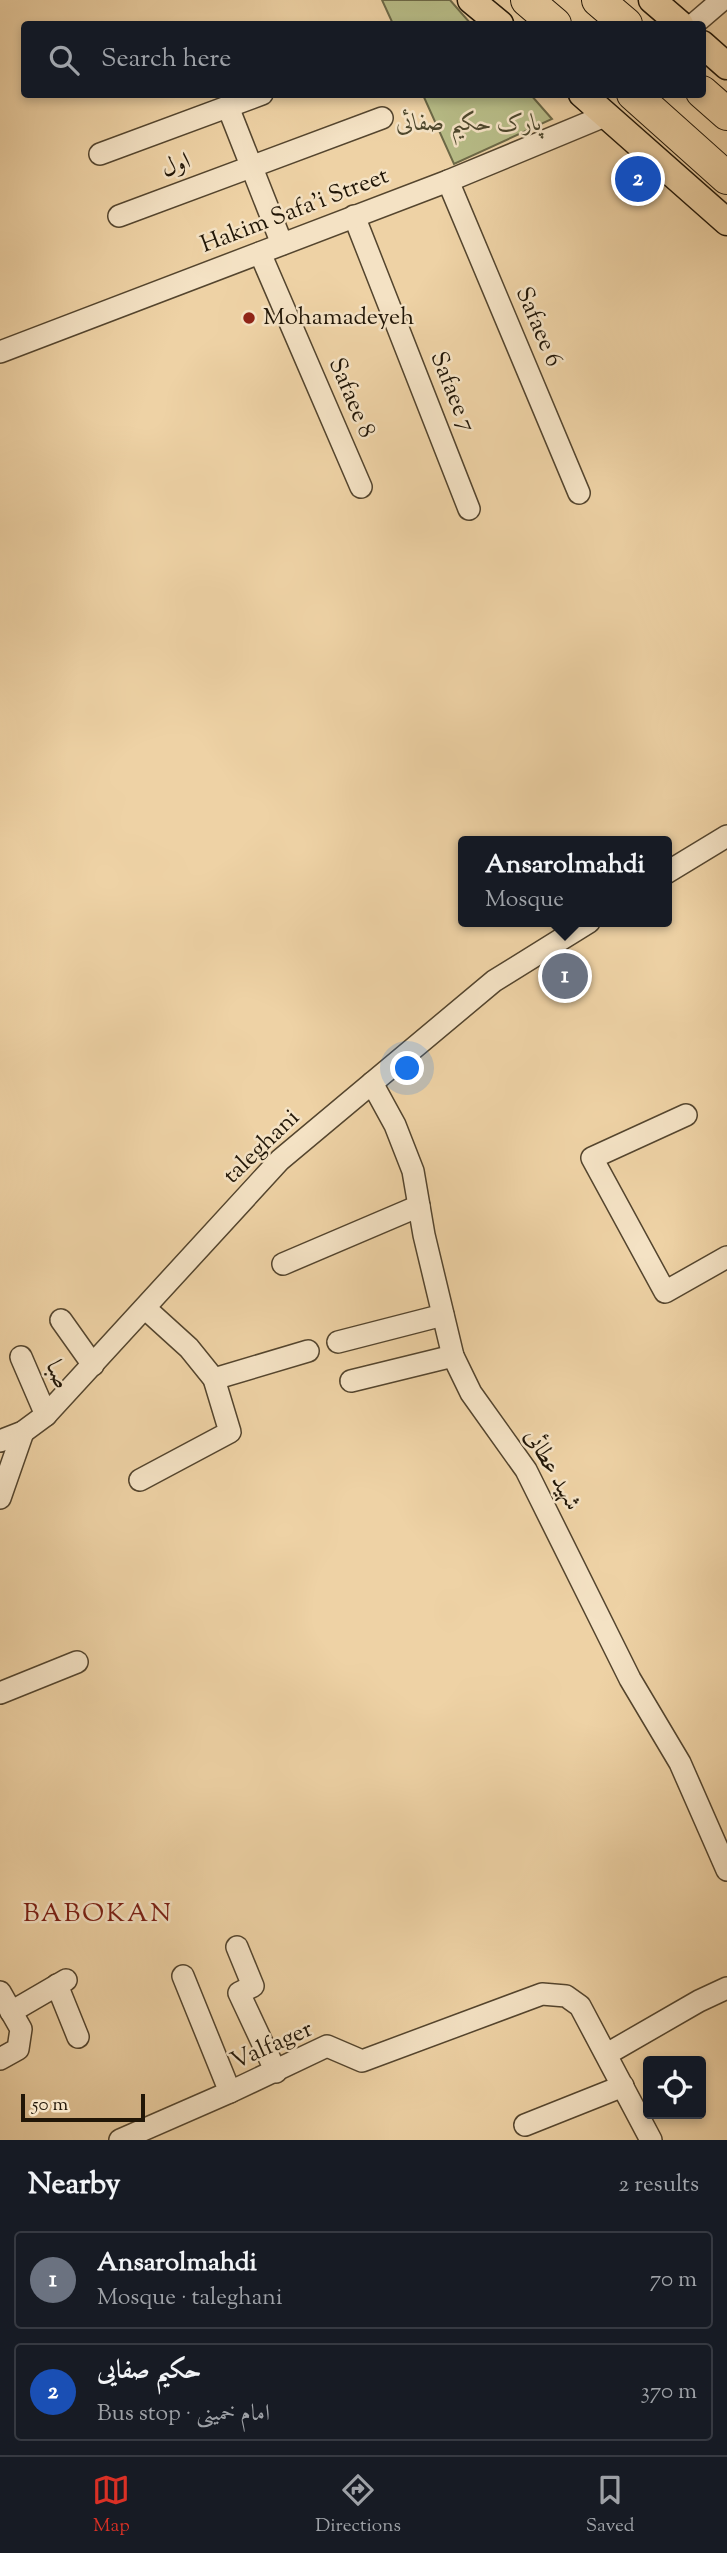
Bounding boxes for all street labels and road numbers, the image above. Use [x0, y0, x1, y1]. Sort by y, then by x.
street label: اول [156, 145, 196, 187]
street label: Hakim Safa'i Street [196, 160, 394, 262]
street label: Safaee 6 [506, 282, 570, 372]
street label: Safaee 7 [421, 347, 483, 437]
street label: Safaee 8 [319, 353, 383, 443]
street label: taleghani [216, 1102, 308, 1192]
street label: صبا [36, 1355, 78, 1395]
street label: شهید عطائی [515, 1423, 589, 1517]
street label: Valfager [226, 2013, 318, 2079]

